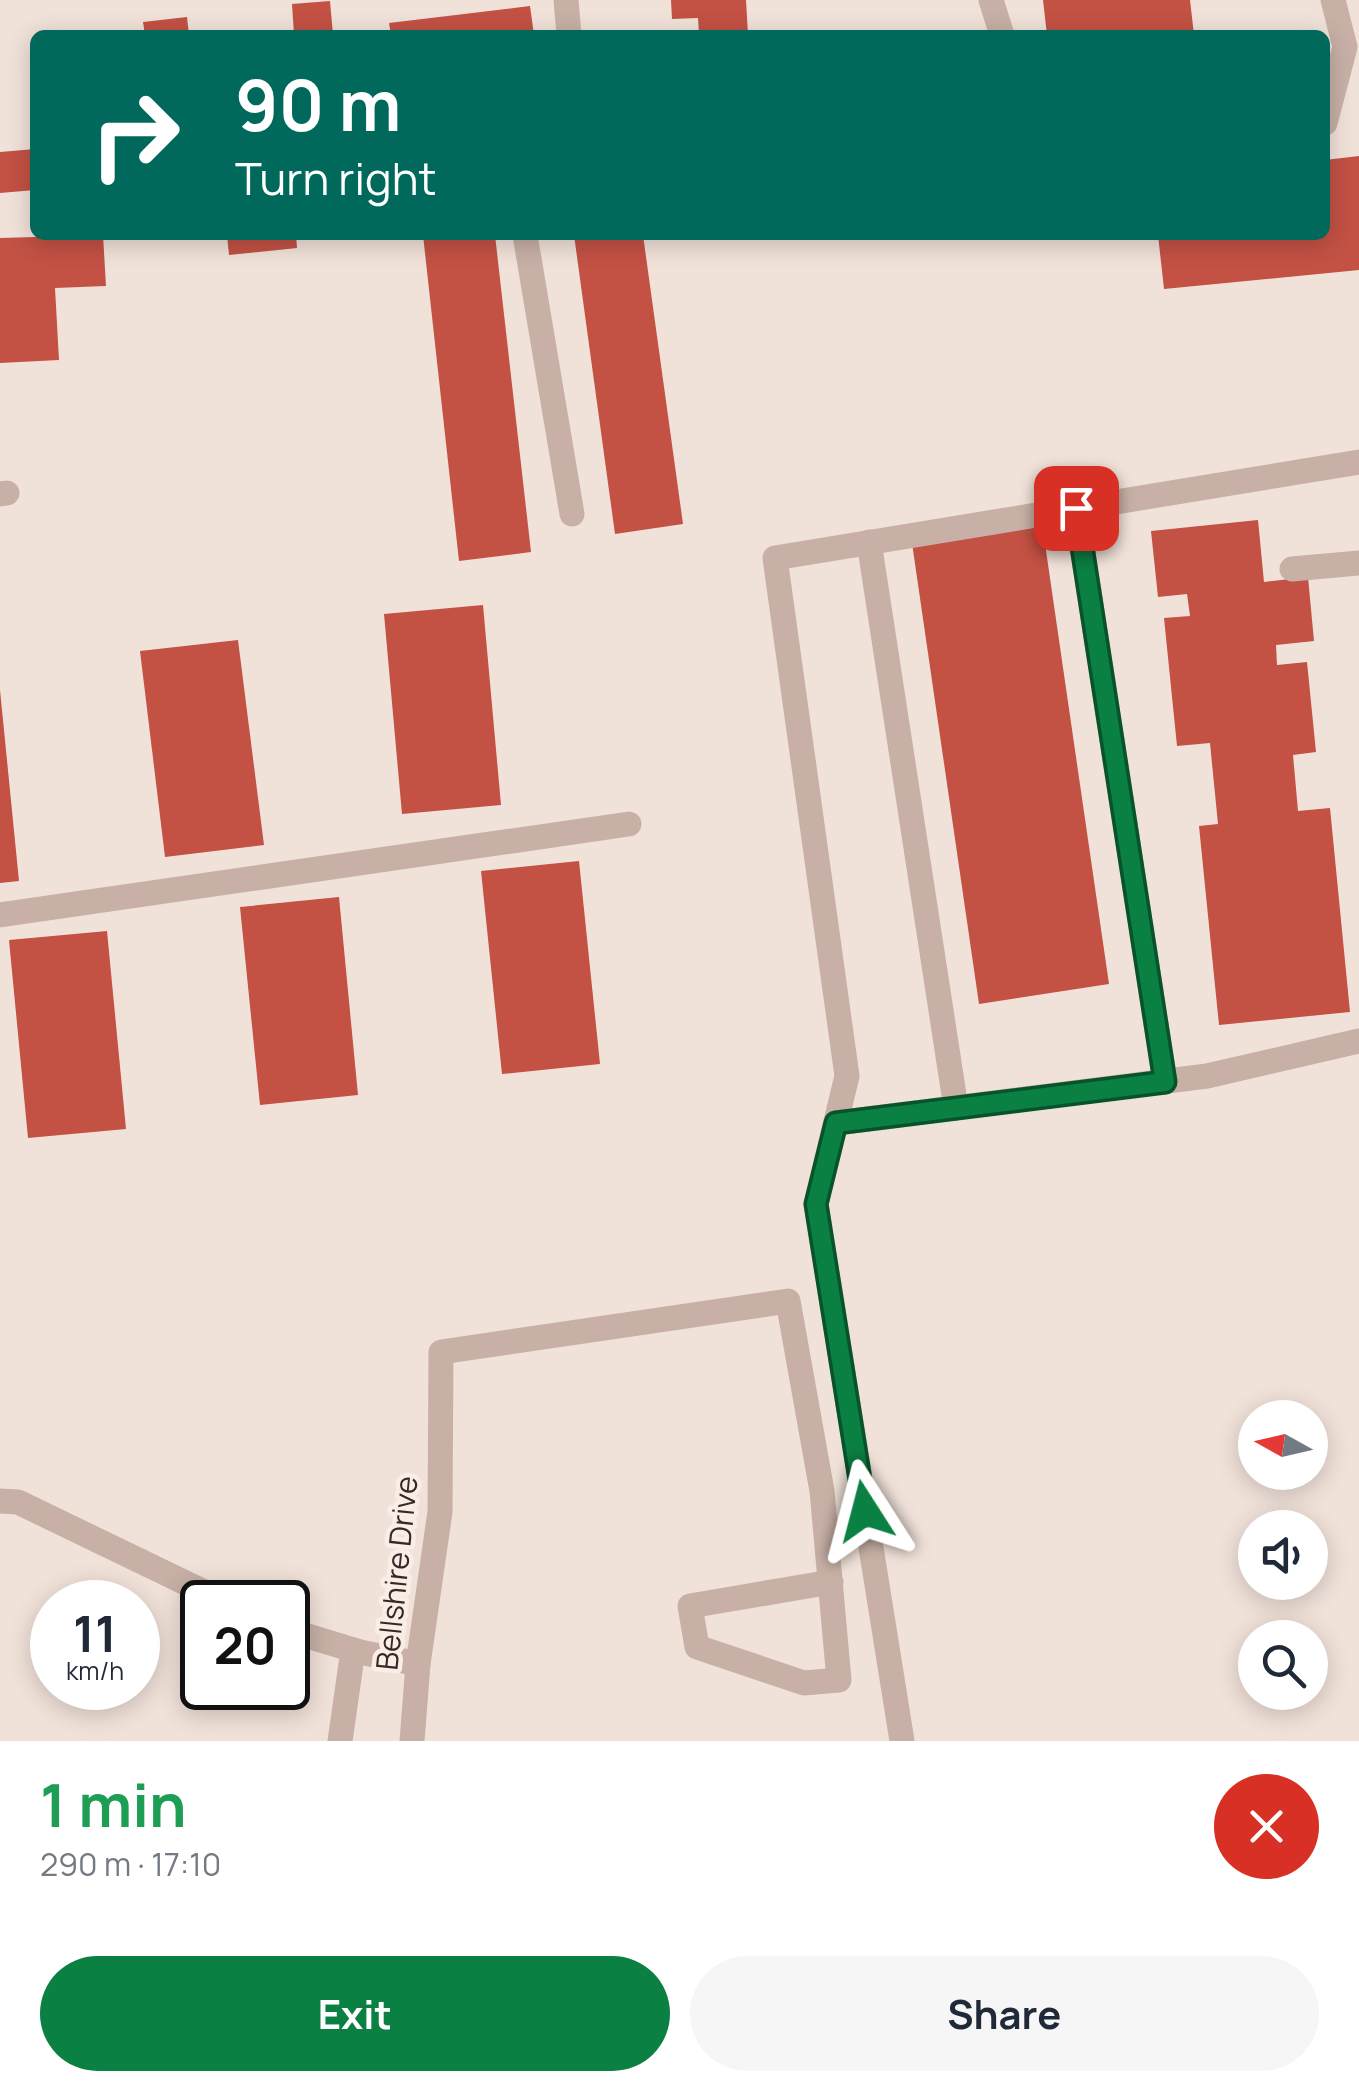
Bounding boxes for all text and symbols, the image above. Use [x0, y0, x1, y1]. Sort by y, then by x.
text: 90 m [235, 56, 402, 152]
icon: right [70, 70, 200, 200]
text: Turn right [235, 147, 436, 209]
pin [1034, 466, 1119, 551]
icon: arrive [1049, 481, 1104, 536]
north arrow [1238, 1400, 1328, 1490]
map controls [1238, 1400, 1328, 1710]
position arrow [813, 1459, 917, 1563]
street label: Bellshire Drive [365, 1474, 427, 1672]
button: sound [1238, 1510, 1328, 1600]
speed limit sign: 20 [180, 1580, 310, 1710]
text: 11 [73, 1599, 117, 1667]
button: search [1238, 1620, 1328, 1710]
text: km/h [66, 1653, 124, 1688]
text: 1 min [40, 1763, 187, 1845]
button: close [1214, 1774, 1319, 1879]
text: 290 m · 17:10 [40, 1842, 221, 1886]
button: Exit [40, 1956, 670, 2071]
button: Share [690, 1956, 1319, 2071]

